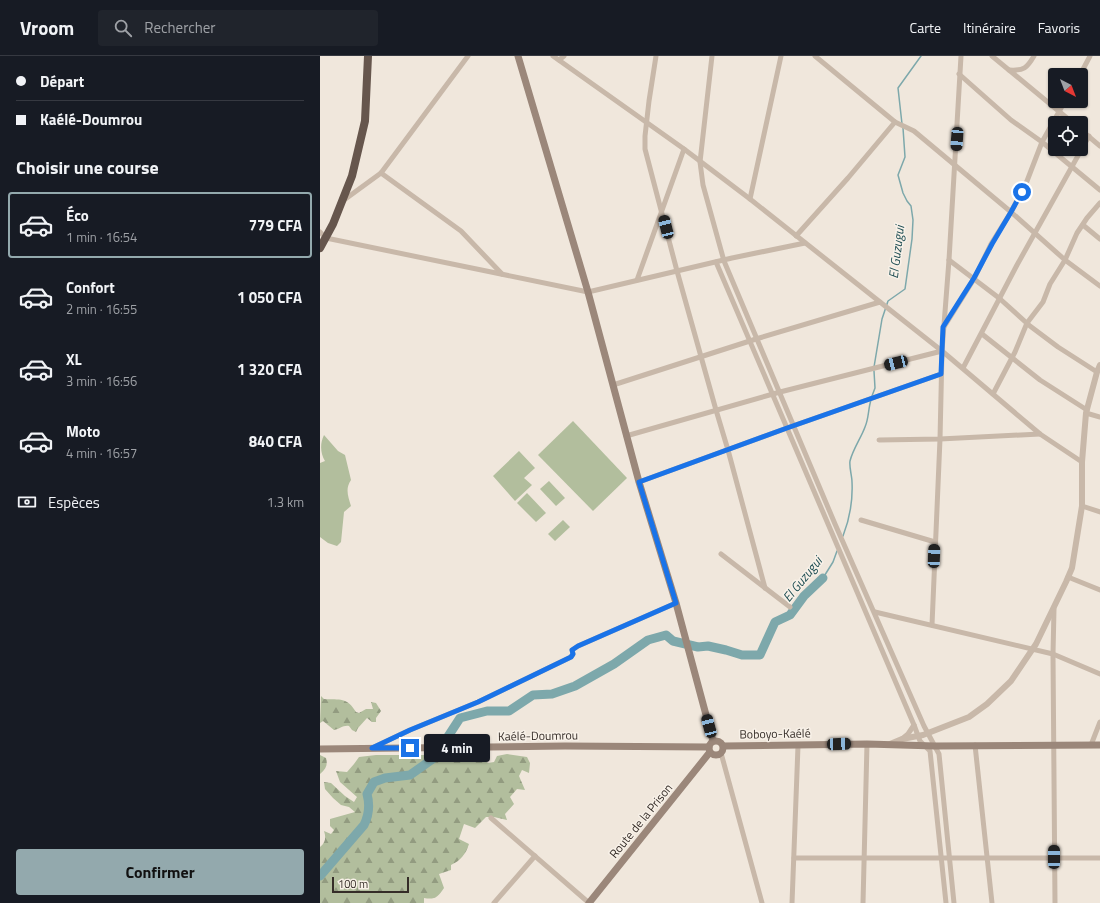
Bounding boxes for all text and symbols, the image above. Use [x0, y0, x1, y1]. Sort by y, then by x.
search box [98, 10, 378, 46]
text: Vroom [20, 13, 74, 42]
text: Rechercher [144, 16, 216, 39]
icon: search [112, 17, 134, 39]
text: Carte [910, 17, 941, 38]
text: Itinéraire [963, 17, 1016, 38]
text: Favoris [1038, 17, 1080, 38]
north arrow [1048, 68, 1088, 108]
map controls [1048, 68, 1088, 156]
text: Départ [40, 70, 84, 93]
text: Kaélé-Doumrou [40, 108, 142, 131]
button: locate [1048, 116, 1088, 156]
car [950, 127, 964, 151]
text: Choisir une course [16, 154, 159, 181]
route start [1013, 183, 1031, 201]
text: Éco [66, 204, 89, 227]
icon: car [18, 207, 54, 243]
text: 779 CFA [249, 214, 302, 237]
car [657, 214, 675, 240]
water label: El Guzugui [883, 223, 909, 280]
text: 1 min · 16:54 [66, 227, 137, 247]
text: Confort [66, 276, 115, 299]
icon: car [18, 279, 54, 315]
text: 1 050 CFA [237, 286, 302, 309]
text: 2 min · 16:55 [66, 299, 137, 319]
text: XL [66, 348, 82, 371]
icon: car [18, 351, 54, 387]
car [883, 354, 909, 372]
text: 1 320 CFA [237, 358, 302, 381]
text: 3 min · 16:56 [66, 371, 137, 391]
text: Moto [66, 420, 100, 443]
icon: car [18, 423, 54, 459]
text: 840 CFA [249, 430, 302, 453]
text: 4 min · 16:57 [66, 443, 137, 463]
icon: cash [16, 491, 38, 513]
text: Espèces [48, 491, 100, 514]
text: 1.3 km [267, 492, 304, 512]
car [928, 544, 940, 568]
water label: El Guzugui [777, 551, 827, 606]
car [700, 713, 718, 739]
street label: Boboyo-Kaélé [739, 723, 811, 744]
street label: Kaélé-Doumrou [498, 725, 578, 746]
callout: 4 min [424, 734, 490, 762]
text: 4 min [441, 738, 473, 758]
car [827, 738, 851, 750]
route end [401, 739, 419, 757]
street label: Route de la Prison [604, 779, 677, 862]
car [1048, 845, 1060, 869]
button: Confirmer [16, 849, 304, 895]
scale bar [332, 875, 409, 894]
text: 100 m [338, 876, 368, 892]

